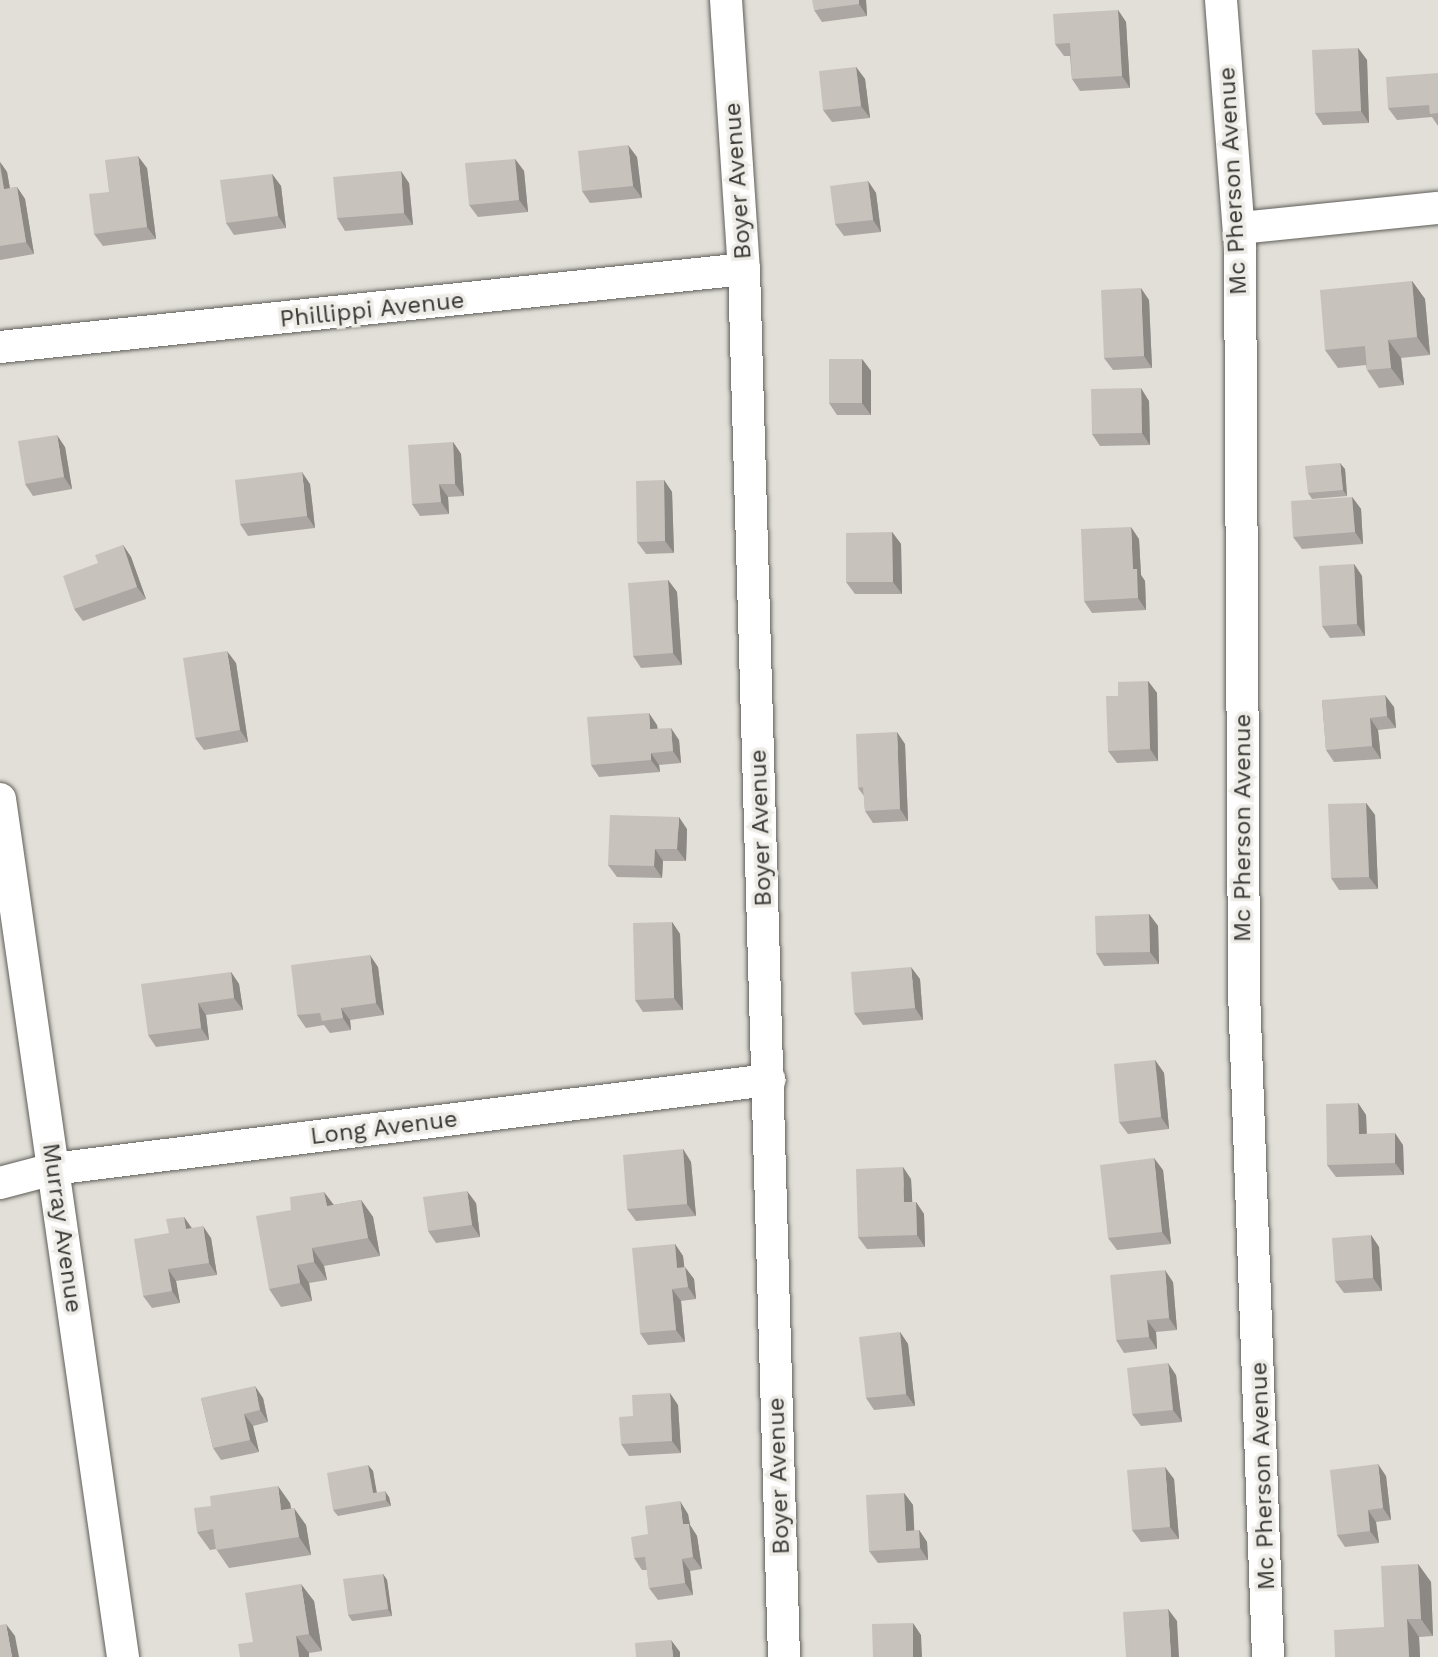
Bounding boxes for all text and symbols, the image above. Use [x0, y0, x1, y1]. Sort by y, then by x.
street label: Mc Pherson Avenue [1213, 66, 1253, 296]
street label: Boyer Avenue [718, 101, 758, 261]
street label: Phillippi Avenue [278, 286, 466, 334]
street label: Mc Pherson Avenue [1229, 713, 1257, 943]
street label: Boyer Avenue [744, 748, 778, 908]
street label: Long Avenue [308, 1105, 460, 1151]
street label: Murray Avenue [36, 1140, 88, 1316]
street label: Mc Pherson Avenue [1245, 1361, 1281, 1591]
street label: Boyer Avenue [762, 1396, 796, 1556]

